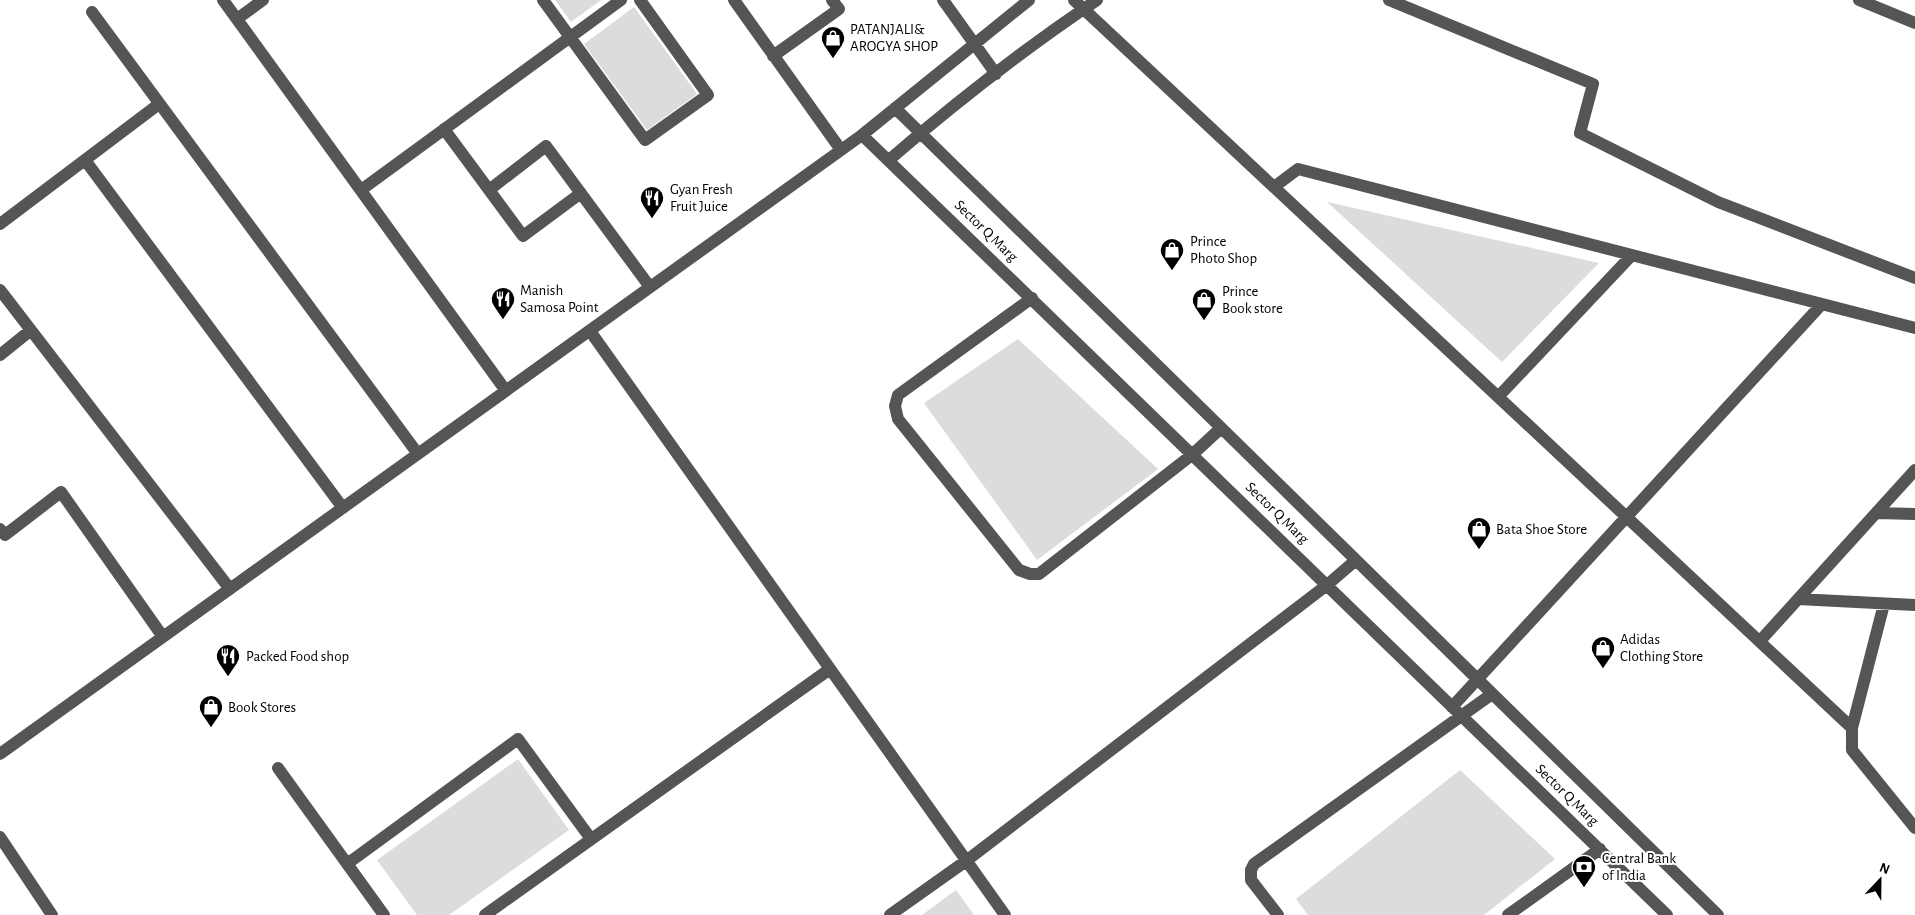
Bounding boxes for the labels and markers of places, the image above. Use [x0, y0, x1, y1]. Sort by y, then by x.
place label: PATANJALI& AROGYA SHOP [850, 22, 938, 54]
shop icon: PATANJALI& AROGYA SHOP [820, 25, 846, 59]
place label: Gyan Fresh Fruit Juice [670, 182, 733, 214]
restaurant icon: Gyan Fresh Fruit Juice [639, 185, 665, 219]
place label: Prince Photo Shop [1190, 234, 1257, 266]
shop icon: Prince Photo Shop [1159, 237, 1185, 271]
place label: Manish Samosa Point [520, 283, 599, 315]
place label: Prince Book store [1222, 284, 1283, 316]
restaurant icon: Manish Samosa Point [490, 286, 516, 320]
shop icon: Prince Book store [1191, 287, 1217, 321]
shop icon: Bata Shoe Store [1466, 516, 1492, 550]
place label: Bata Shoe Store [1496, 522, 1587, 537]
place label: Adidas Clothing Store [1620, 632, 1703, 664]
shop icon: Adidas Clothing Store [1590, 635, 1616, 669]
restaurant icon: Packed Food shop [215, 643, 241, 677]
place label: Packed Food shop [246, 649, 349, 664]
shop icon: Book Stores [198, 694, 224, 728]
place label: Book Stores [228, 700, 296, 715]
place label: Central Bank of India [1602, 851, 1676, 883]
bank icon: Central Bank of India [1571, 854, 1597, 888]

